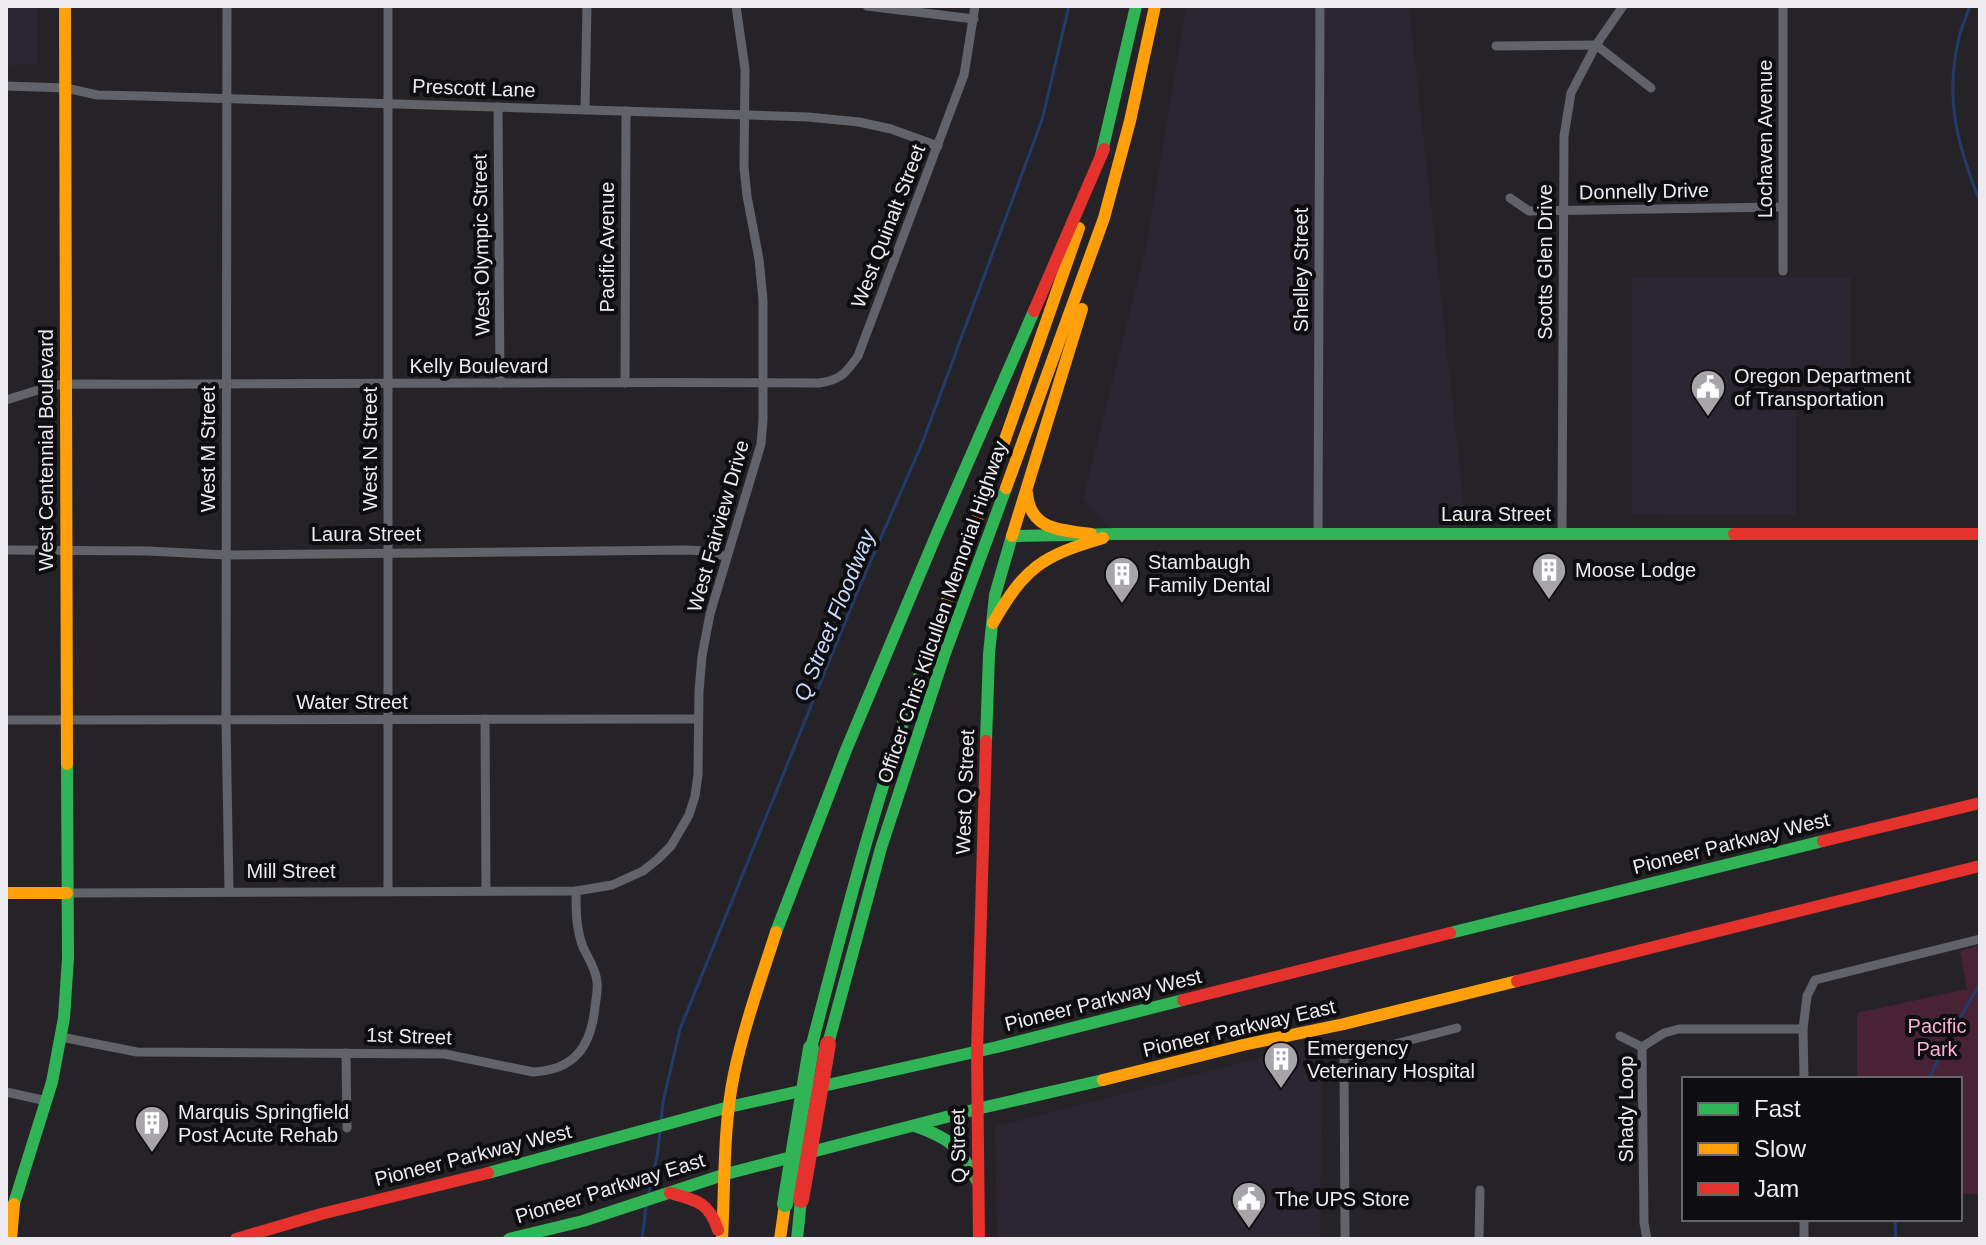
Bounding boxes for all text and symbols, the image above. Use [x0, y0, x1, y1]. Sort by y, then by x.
street label: Lochaven Avenue [1754, 60, 1776, 218]
street label: Prescott Lane [412, 75, 536, 101]
street label: West Quinalt Street [847, 141, 929, 311]
street label: West Olympic Street [468, 153, 494, 336]
street label: Donnelly Drive [1579, 179, 1709, 203]
street label: Pacific Avenue [596, 182, 618, 312]
street label: Scotts Glen Drive [1534, 184, 1556, 340]
street label: Shelley Street [1290, 207, 1312, 332]
street label: West Centennial Boulevard [35, 329, 57, 571]
street label: Kelly Boulevard [410, 355, 548, 377]
place label: Oregon Department of Transportation [1734, 365, 1911, 410]
public building icon: Oregon Department of Transportation [1689, 368, 1727, 418]
street label: West M Street [197, 385, 219, 512]
street label: West N Street [359, 387, 381, 511]
street label: West Fairview Drive [683, 438, 753, 614]
street label: Officer Chris Kilcullen Memorial Highway [873, 438, 1011, 786]
street label: Laura Street [1441, 503, 1551, 525]
street label: Laura Street [311, 523, 421, 545]
water label: Q Street Floodway [789, 524, 881, 704]
place label: Stambaugh Family Dental [1148, 551, 1270, 596]
building icon: Moose Lodge [1530, 551, 1568, 601]
building icon: Stambaugh Family Dental [1103, 555, 1141, 605]
place label: Moose Lodge [1575, 559, 1696, 581]
street label: Water Street [296, 691, 408, 713]
street label: West Q Street [952, 729, 978, 855]
street label: Pioneer Parkway West [1630, 808, 1832, 878]
street label: Mill Street [247, 860, 336, 882]
street label: Pioneer Parkway West [1002, 965, 1204, 1035]
street label: Pioneer Parkway East [1141, 995, 1338, 1061]
park label: Pacific Park [1908, 1015, 1966, 1060]
street label: 1st Street [366, 1024, 453, 1049]
place label: Emergency Veterinary Hospital [1307, 1037, 1475, 1082]
building icon: Emergency Veterinary Hospital [1262, 1040, 1300, 1090]
street label: Shady Loop [1615, 1056, 1637, 1162]
legend [1682, 1077, 1962, 1221]
text: Fast [1754, 1095, 1801, 1122]
place label: Marquis Springfield Post Acute Rehab [178, 1101, 349, 1146]
building icon: Marquis Springfield Post Acute Rehab [133, 1104, 171, 1154]
street label: Q Street [946, 1108, 970, 1183]
street label: Pioneer Parkway West [372, 1120, 574, 1190]
text: Slow [1754, 1135, 1807, 1162]
street label: Pioneer Parkway East [513, 1149, 708, 1227]
text: Jam [1754, 1175, 1799, 1202]
public building icon: The UPS Store [1230, 1180, 1268, 1230]
place label: The UPS Store [1275, 1188, 1410, 1210]

